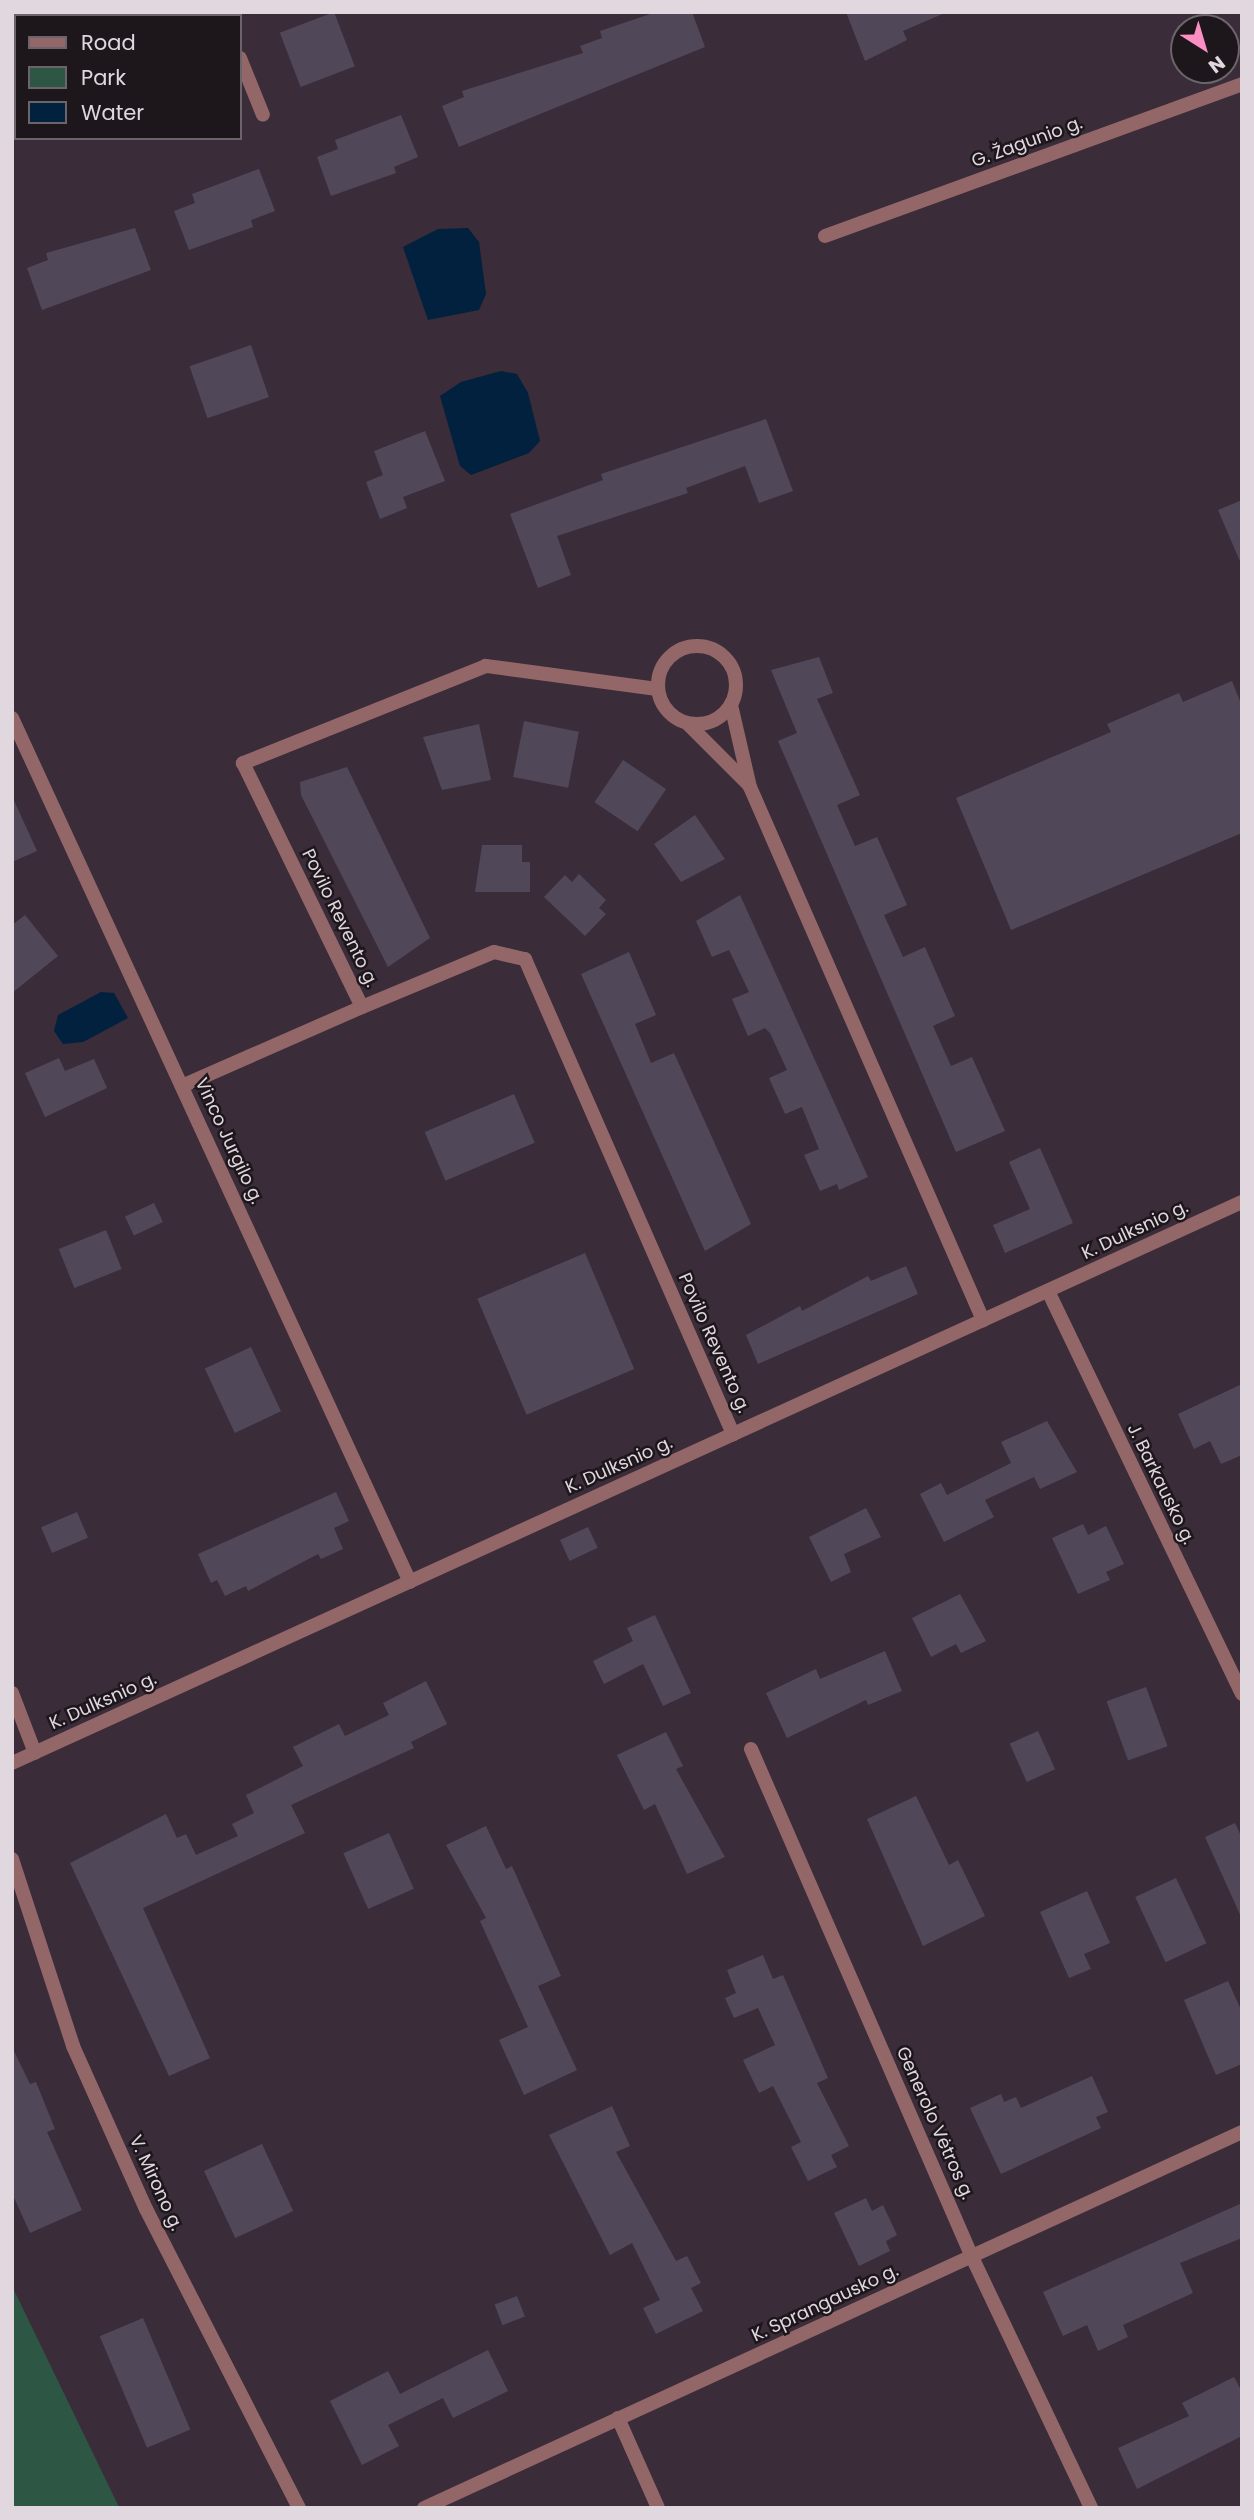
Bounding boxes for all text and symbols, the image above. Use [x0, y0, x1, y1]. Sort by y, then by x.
legend [14, 14, 242, 140]
north arrow [1170, 14, 1240, 84]
text: Road [81, 28, 136, 57]
text: N [1203, 49, 1231, 80]
text: Park [81, 63, 126, 92]
text: Water [81, 98, 144, 127]
street label: G. Žagunio g. [969, 112, 1085, 172]
street label: Povilo Revento g. [297, 845, 383, 991]
street label: Vinco Jurgilo g. [190, 1075, 268, 1207]
street label: K. Dulksnio g. [1078, 1196, 1192, 1264]
street label: Povilo Revento g. [673, 1270, 755, 1416]
street label: J. Barkausko g. [1122, 1420, 1200, 1548]
street label: K. Dulksnio g. [562, 1432, 676, 1498]
street label: K. Dulksnio g. [46, 1668, 160, 1734]
street label: Generolo Vėtros g. [892, 2043, 978, 2203]
street label: V. Mirono g. [125, 2132, 187, 2234]
street label: K. Sprangausko g. [748, 2260, 902, 2346]

